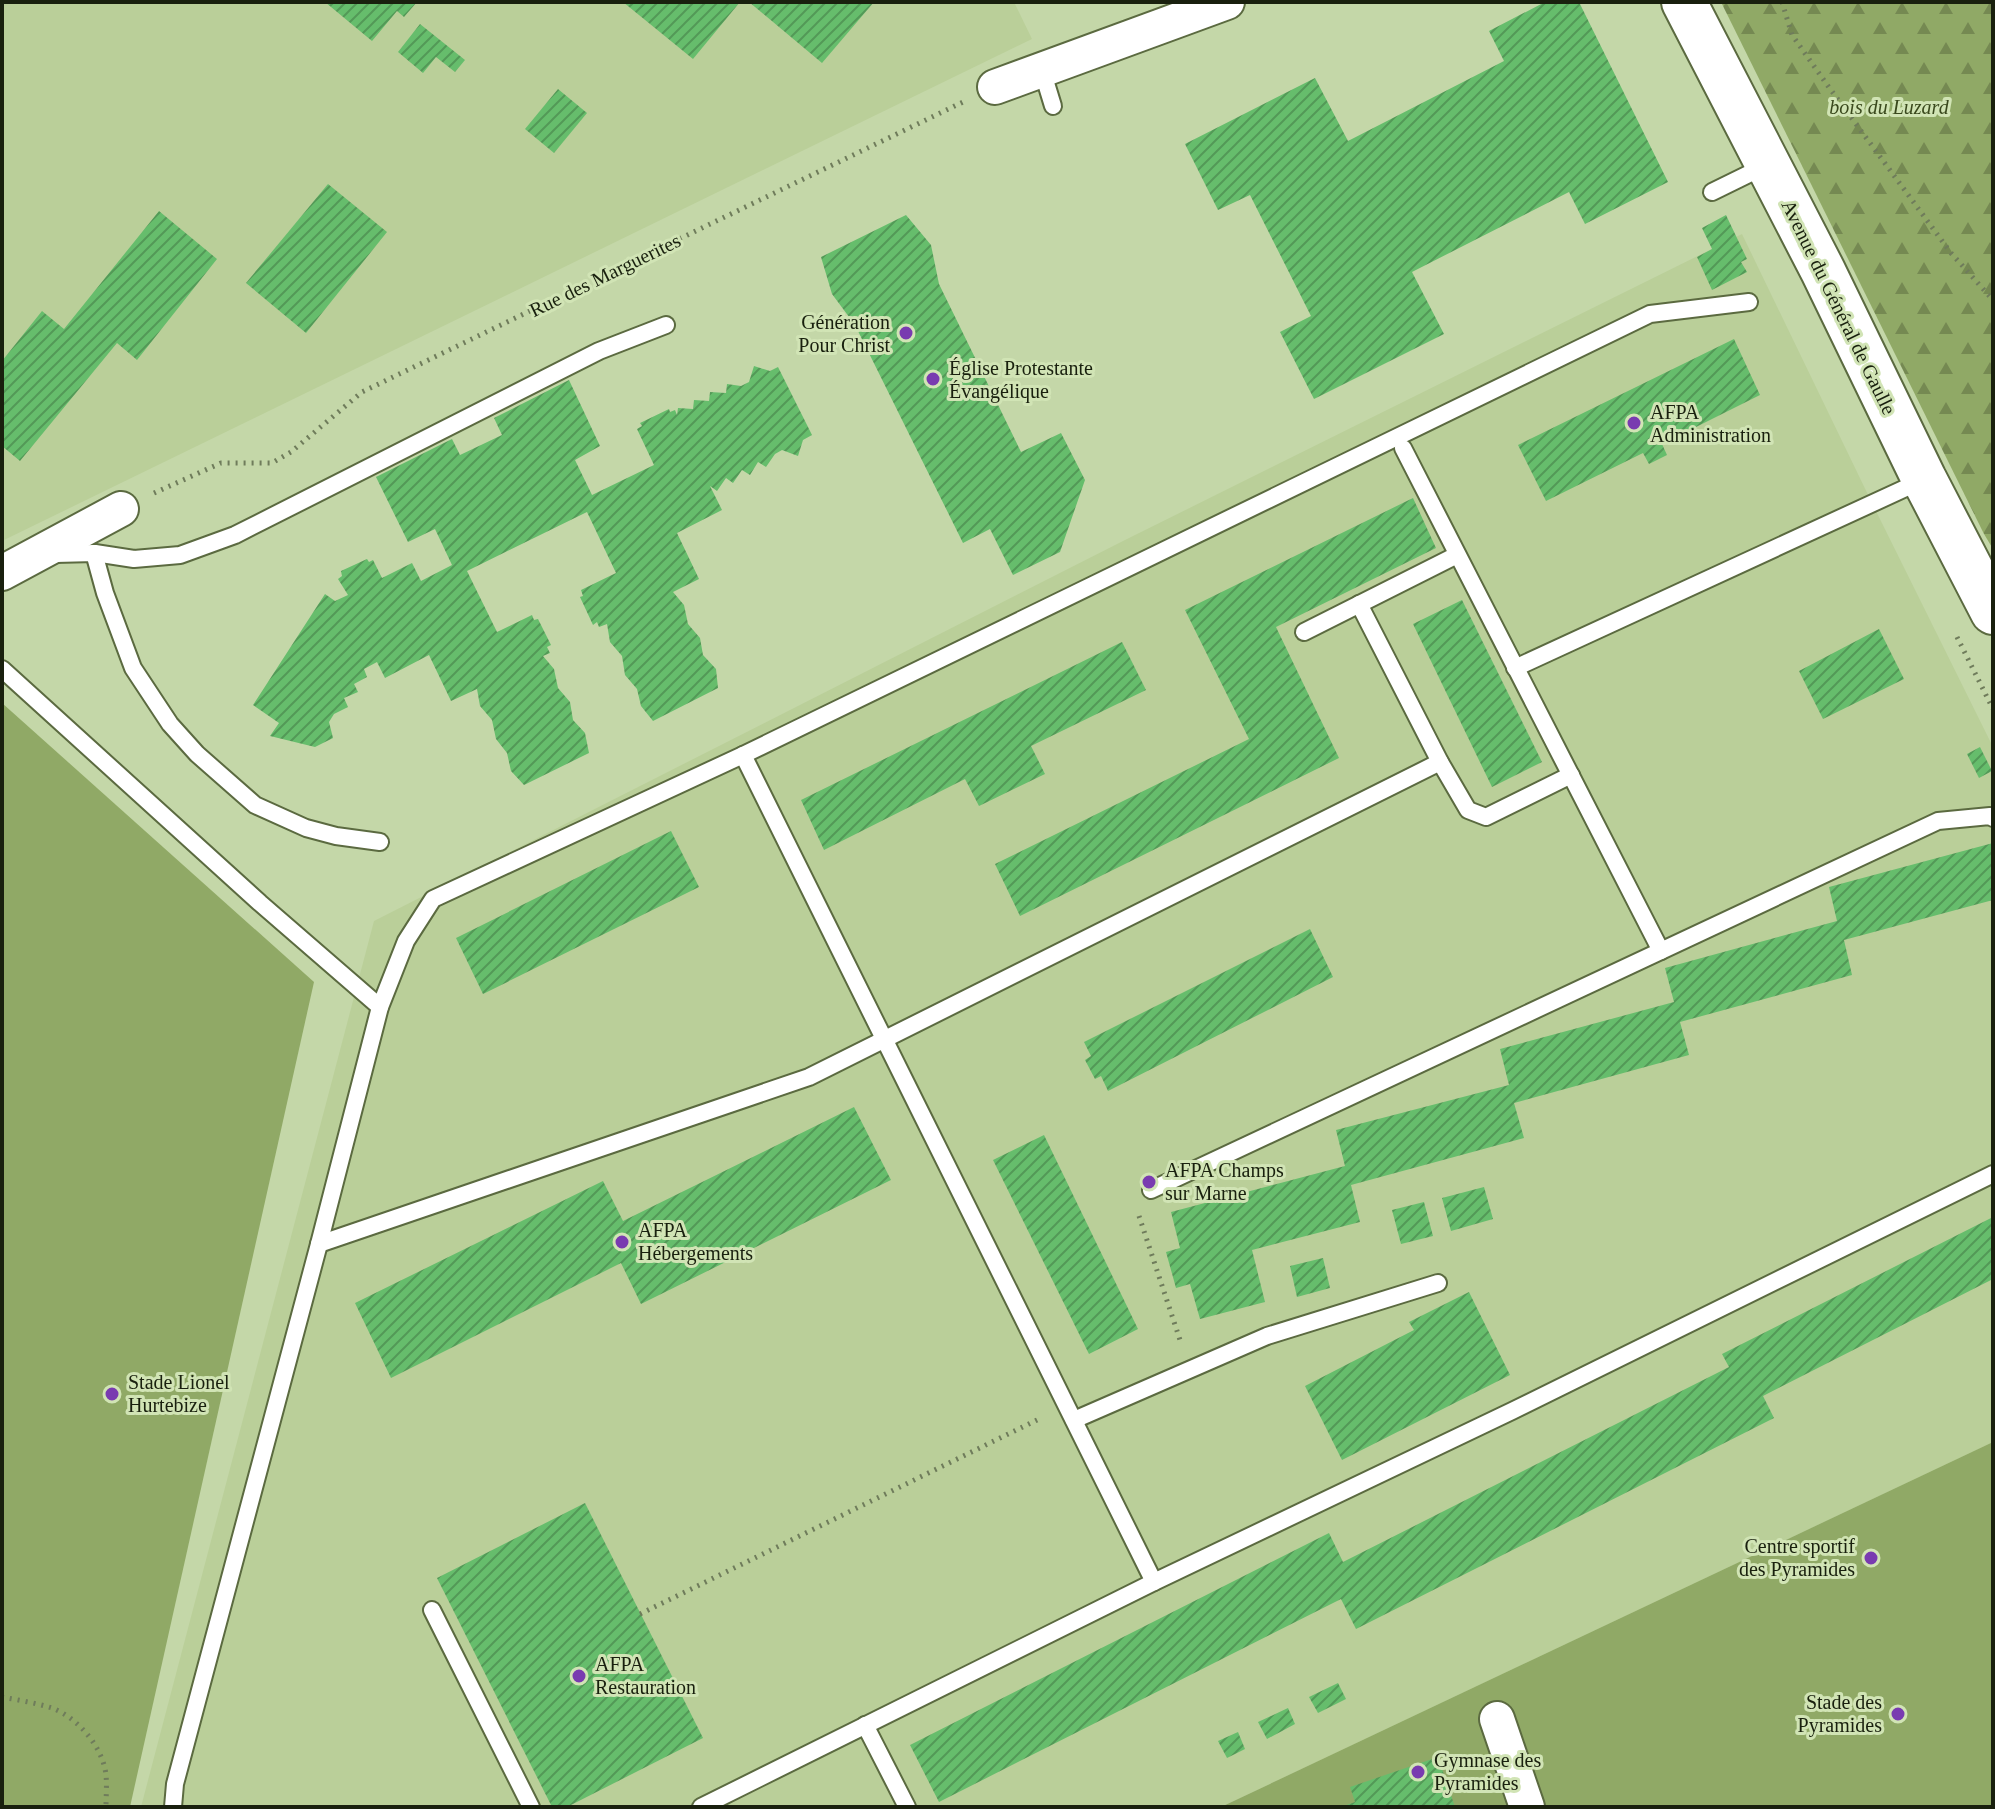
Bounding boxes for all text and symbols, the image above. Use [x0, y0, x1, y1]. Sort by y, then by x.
park label: bois du Luzard [1829, 96, 1950, 118]
street label: Avenue du Général de Gaulle [1777, 196, 1901, 418]
street label: Rue des Marguerites [526, 229, 685, 322]
place label: Génération Pour Christ [798, 311, 890, 356]
marker: Génération Pour Christ [897, 324, 915, 342]
place label: Église Protestante Évangélique [949, 357, 1093, 403]
marker: Église Protestante Évangélique [924, 370, 942, 388]
place label: AFPA Administration [1650, 401, 1771, 446]
marker: AFPA Administration [1625, 414, 1643, 432]
place label: AFPA Champs sur Marne [1165, 1159, 1284, 1204]
marker: AFPA Champs sur Marne [1140, 1173, 1158, 1191]
place label: AFPA Hébergements [638, 1219, 753, 1265]
marker: AFPA Hébergements [613, 1233, 631, 1251]
place label: Stade Lionel Hurtebize [128, 1371, 230, 1416]
marker: Stade Lionel Hurtebize [103, 1385, 121, 1403]
place label: Centre sportif des Pyramides [1739, 1535, 1855, 1581]
marker: Centre sportif des Pyramides [1862, 1549, 1880, 1567]
place label: AFPA Restauration [595, 1653, 696, 1698]
marker: AFPA Restauration [570, 1667, 588, 1685]
place label: Stade des Pyramides [1798, 1691, 1882, 1737]
marker: Stade des Pyramides [1889, 1705, 1907, 1723]
place label: Gymnase des Pyramides [1434, 1749, 1541, 1795]
marker: Gymnase des Pyramides [1409, 1763, 1427, 1781]

